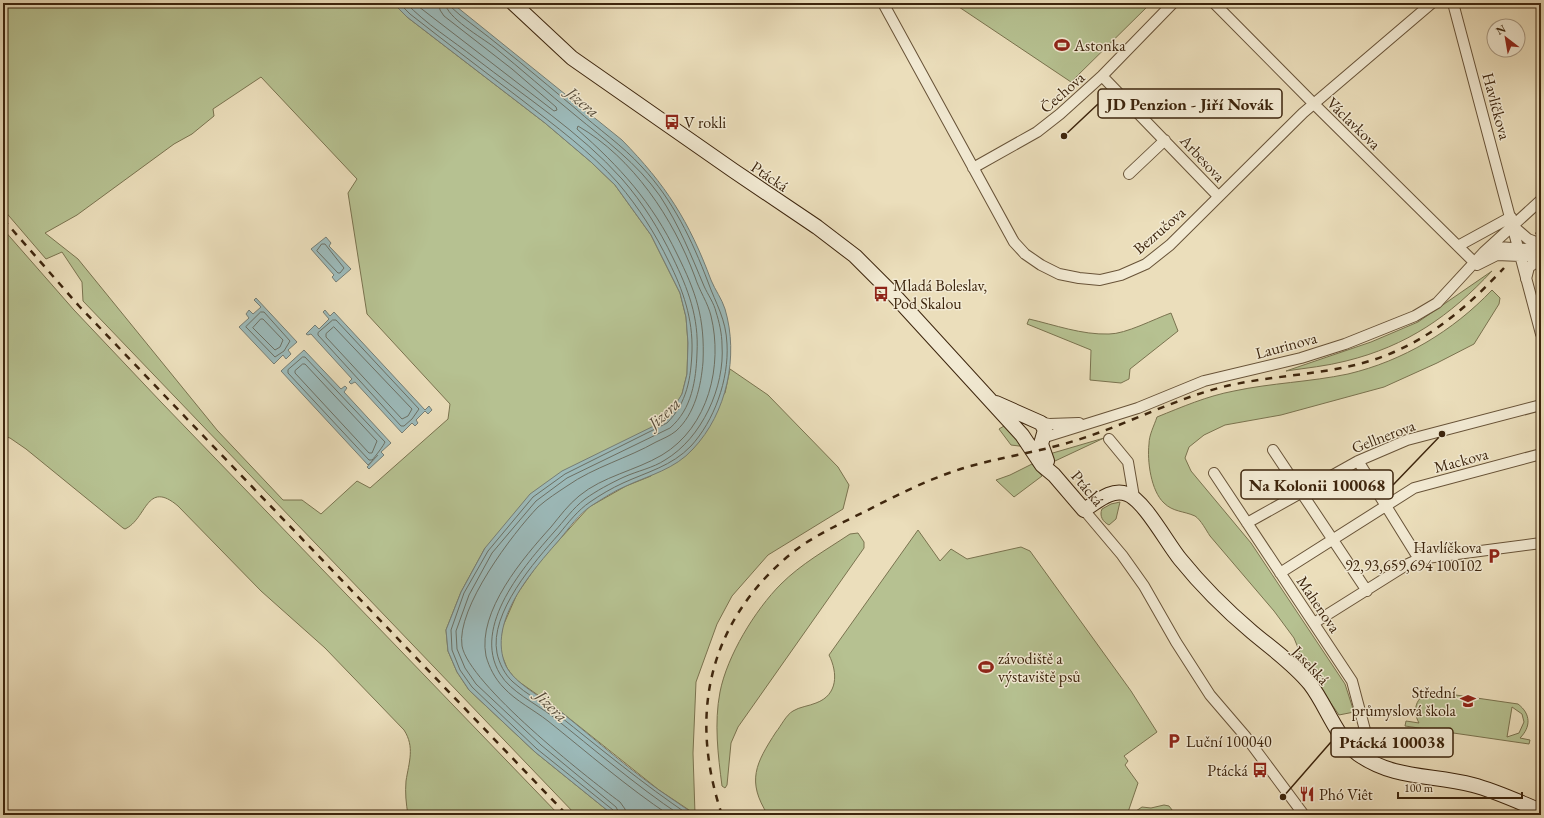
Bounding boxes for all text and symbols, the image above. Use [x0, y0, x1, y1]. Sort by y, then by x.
north arrow [1486, 18, 1526, 58]
text: N [1493, 21, 1508, 38]
place label: Astonka [1073, 35, 1126, 56]
sports icon: Astonka [1053, 36, 1071, 54]
street label: Čechova [1035, 67, 1090, 118]
street label: Havlíčkova [1477, 70, 1516, 143]
water label: Jizera [559, 79, 604, 122]
callout: JD Penzion - Jiří Novák [1098, 89, 1282, 118]
street label: Václavkova [1322, 92, 1386, 155]
text: JD Penzion - Jiří Novák [1104, 93, 1274, 115]
place label: V rokli [684, 112, 726, 133]
bus stop icon: V rokli [663, 113, 681, 131]
street label: Arbesova [1175, 130, 1230, 187]
street label: Ptácká [747, 156, 793, 197]
street label: Bezručova [1129, 202, 1190, 259]
place label: Mladá Boleslav, Pod Skalou [893, 275, 987, 314]
bus stop icon: Mladá Boleslav, Pod Skalou [872, 285, 890, 303]
street label: Laurinova [1253, 327, 1320, 364]
water label: Jizera [640, 392, 685, 436]
street label: Gellnerova [1348, 415, 1419, 458]
street label: Mackova [1432, 443, 1491, 478]
street label: Ptácká [1067, 466, 1109, 511]
callout: Na Kolonii 100068 [1241, 470, 1393, 499]
text: Na Kolonii 100068 [1249, 474, 1385, 496]
place label: Havlíčkova 92,93,659,694 100102 [1345, 537, 1483, 576]
parking icon: Havlíčkova 92,93,659,694 100102 [1485, 547, 1503, 565]
street label: Mahenova [1292, 572, 1346, 637]
street label: Jaselská [1286, 640, 1334, 690]
place label: závodiště a výstaviště psů [998, 648, 1081, 687]
sports icon: závodiště a výstaviště psů [977, 658, 995, 676]
water label: Jizera [528, 682, 573, 727]
place label: Střední průmyslová škola [1351, 682, 1457, 721]
school or university icon: Střední průmyslová škola [1459, 692, 1477, 710]
callout: Ptácká 100038 [1331, 728, 1453, 757]
place label: Luční 100040 [1186, 731, 1272, 752]
text: Ptácká 100038 [1339, 731, 1445, 753]
parking icon: Luční 100040 [1165, 732, 1183, 750]
place label: Ptácká [1207, 760, 1249, 781]
bus stop icon: Ptácká [1251, 761, 1269, 779]
scale bar [1398, 774, 1522, 800]
text: 100 m [1404, 780, 1434, 796]
place label: Phó Viêt [1319, 784, 1373, 805]
restaurant icon: Phó Viêt [1298, 785, 1316, 803]

